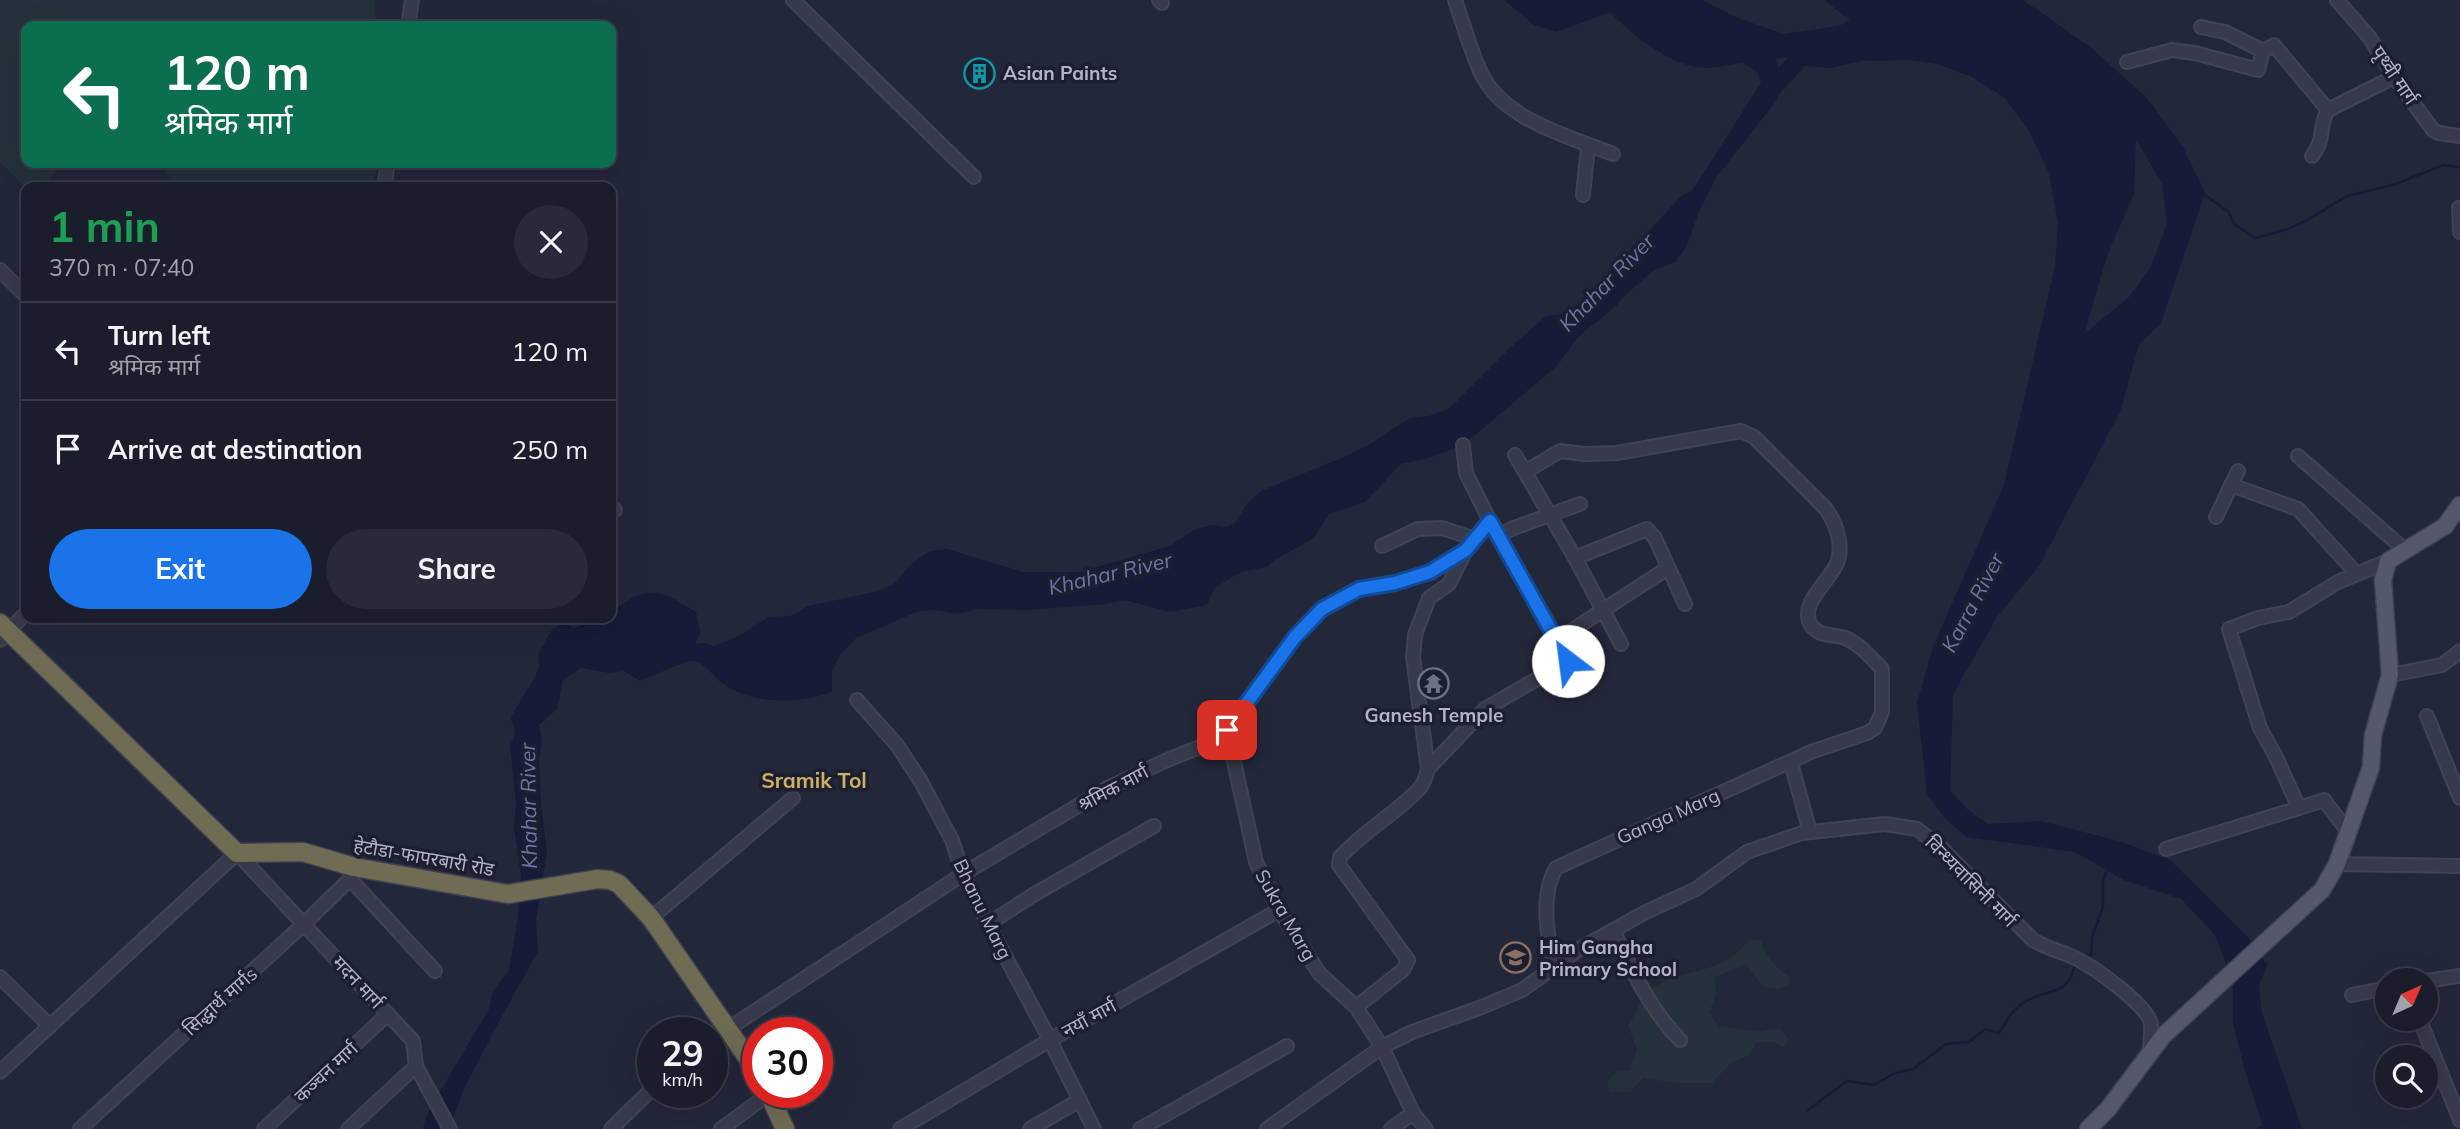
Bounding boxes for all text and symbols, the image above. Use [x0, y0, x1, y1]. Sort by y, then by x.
text: 120 m [164, 41, 310, 102]
street label: पृथ्वी मार्ग [2366, 41, 2424, 110]
icon: left [49, 49, 140, 140]
building icon: Asian Paints [963, 56, 997, 90]
place label: Asian Paints [1003, 61, 1117, 85]
text: श्रमिक मार्ग [164, 102, 292, 142]
text: 1 min [49, 200, 160, 253]
button: close [514, 205, 588, 279]
water label: Khahar River [1553, 227, 1660, 337]
text: 370 m · 07:40 [49, 253, 194, 282]
text: Turn left [108, 319, 210, 352]
icon: left [49, 332, 87, 370]
text: 120 m [512, 335, 588, 368]
text: श्रमिक मार्ग [108, 352, 200, 381]
icon: arrive [49, 430, 87, 468]
text: Arrive at destination [108, 433, 363, 466]
text: 250 m [512, 433, 588, 466]
button: Exit [49, 529, 312, 609]
button: Share [326, 529, 588, 609]
water label: Khahar River [1046, 546, 1175, 600]
water label: Karra River [1935, 547, 2010, 657]
position arrow [1531, 624, 1605, 698]
temple icon: Ganesh Temple [1417, 667, 1451, 701]
pin [1197, 700, 1257, 760]
place label: Ganesh Temple [1365, 703, 1503, 727]
icon: arrive [1208, 711, 1246, 749]
water label: Khahar River [514, 742, 542, 869]
street label: श्रमिक मार्ग [1074, 759, 1153, 817]
district label: Sramik Tol [761, 767, 867, 793]
street label: Ganga Marg [1613, 783, 1723, 849]
street label: विन्ध्यवासिनी मार्ग [1920, 830, 2022, 932]
street label: हेटौडा-फापरबारी रोड [352, 833, 497, 881]
street label: Bhanu Marg [948, 855, 1018, 963]
street label: Sukra Marg [1250, 865, 1322, 965]
place label: Him Gangha Primary School [1539, 935, 1677, 981]
school or university icon: Him Gangha Primary School [1499, 941, 1533, 975]
street label: मदन मार्ग [327, 950, 389, 1014]
street label: सिद्धार्थ मार्गs [178, 962, 262, 1040]
north arrow [2375, 968, 2438, 1031]
map controls [2375, 968, 2438, 1108]
street label: नयाँ मार्ग [1058, 993, 1121, 1043]
speed limit sign: 30 [742, 1017, 833, 1108]
text: 29 [661, 1031, 704, 1075]
street label: कञ्चन मार्ग [289, 1036, 364, 1108]
button: search [2375, 1045, 2438, 1108]
text: km/h [662, 1068, 703, 1091]

